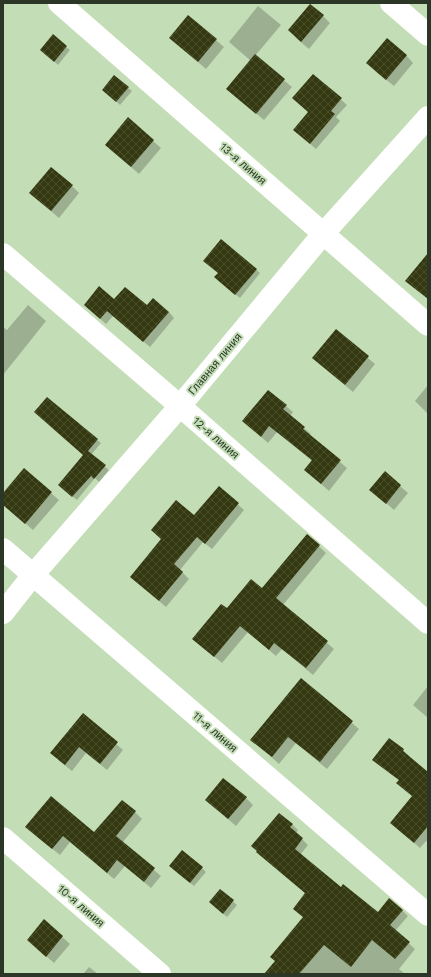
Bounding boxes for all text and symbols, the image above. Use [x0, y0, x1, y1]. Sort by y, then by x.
street label: 13-я линия [217, 140, 269, 188]
street label: Главная линия [185, 331, 245, 397]
street label: 12-я линия [190, 415, 242, 461]
street label: 11-я линия [190, 709, 240, 755]
street label: 10-я линия [55, 882, 107, 930]

